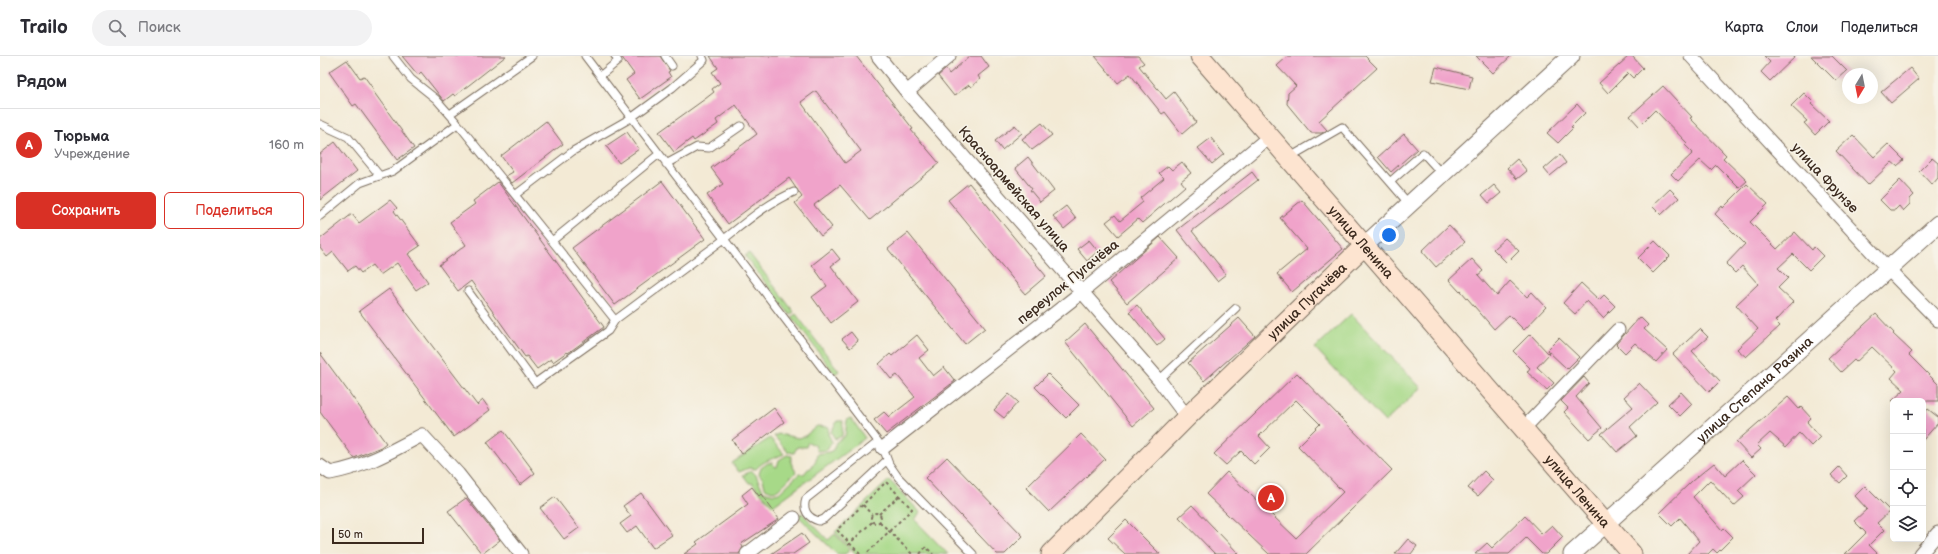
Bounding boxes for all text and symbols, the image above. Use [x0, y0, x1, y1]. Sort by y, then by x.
search box [92, 10, 372, 46]
text: Trailo [20, 16, 68, 39]
icon: search [106, 17, 128, 39]
text: Поиск [138, 18, 181, 37]
text: Карта [1724, 19, 1764, 36]
text: Слои [1786, 19, 1818, 36]
text: Поделиться [1840, 19, 1918, 36]
north arrow [1842, 68, 1878, 104]
text: Рядом [16, 72, 67, 92]
street label: Красноармейская улица [955, 123, 1074, 256]
text: Тюрьма [54, 127, 109, 146]
text: A [25, 137, 33, 153]
text: 160 m [269, 137, 304, 153]
street label: улица Фрунзе [1788, 139, 1862, 217]
text: Учреждение [54, 146, 130, 162]
button: Сохранить [16, 192, 156, 229]
button: Поделиться [164, 192, 304, 229]
street label: улица Ленина [1325, 202, 1398, 282]
your location [1379, 225, 1399, 245]
street label: переулок Пугачёва [1014, 235, 1123, 328]
street label: улица Пугачёва [1264, 258, 1351, 343]
street label: улица Степана Разина [1693, 332, 1817, 446]
map controls [1890, 398, 1926, 542]
button: + [1890, 398, 1926, 434]
button: − [1890, 434, 1926, 470]
street label: улица Ленина [1541, 451, 1614, 532]
button: locate [1890, 470, 1926, 506]
pin: A [1258, 483, 1284, 513]
button: layers [1890, 506, 1926, 542]
scale bar [332, 526, 424, 545]
text: 50 m [338, 528, 363, 541]

